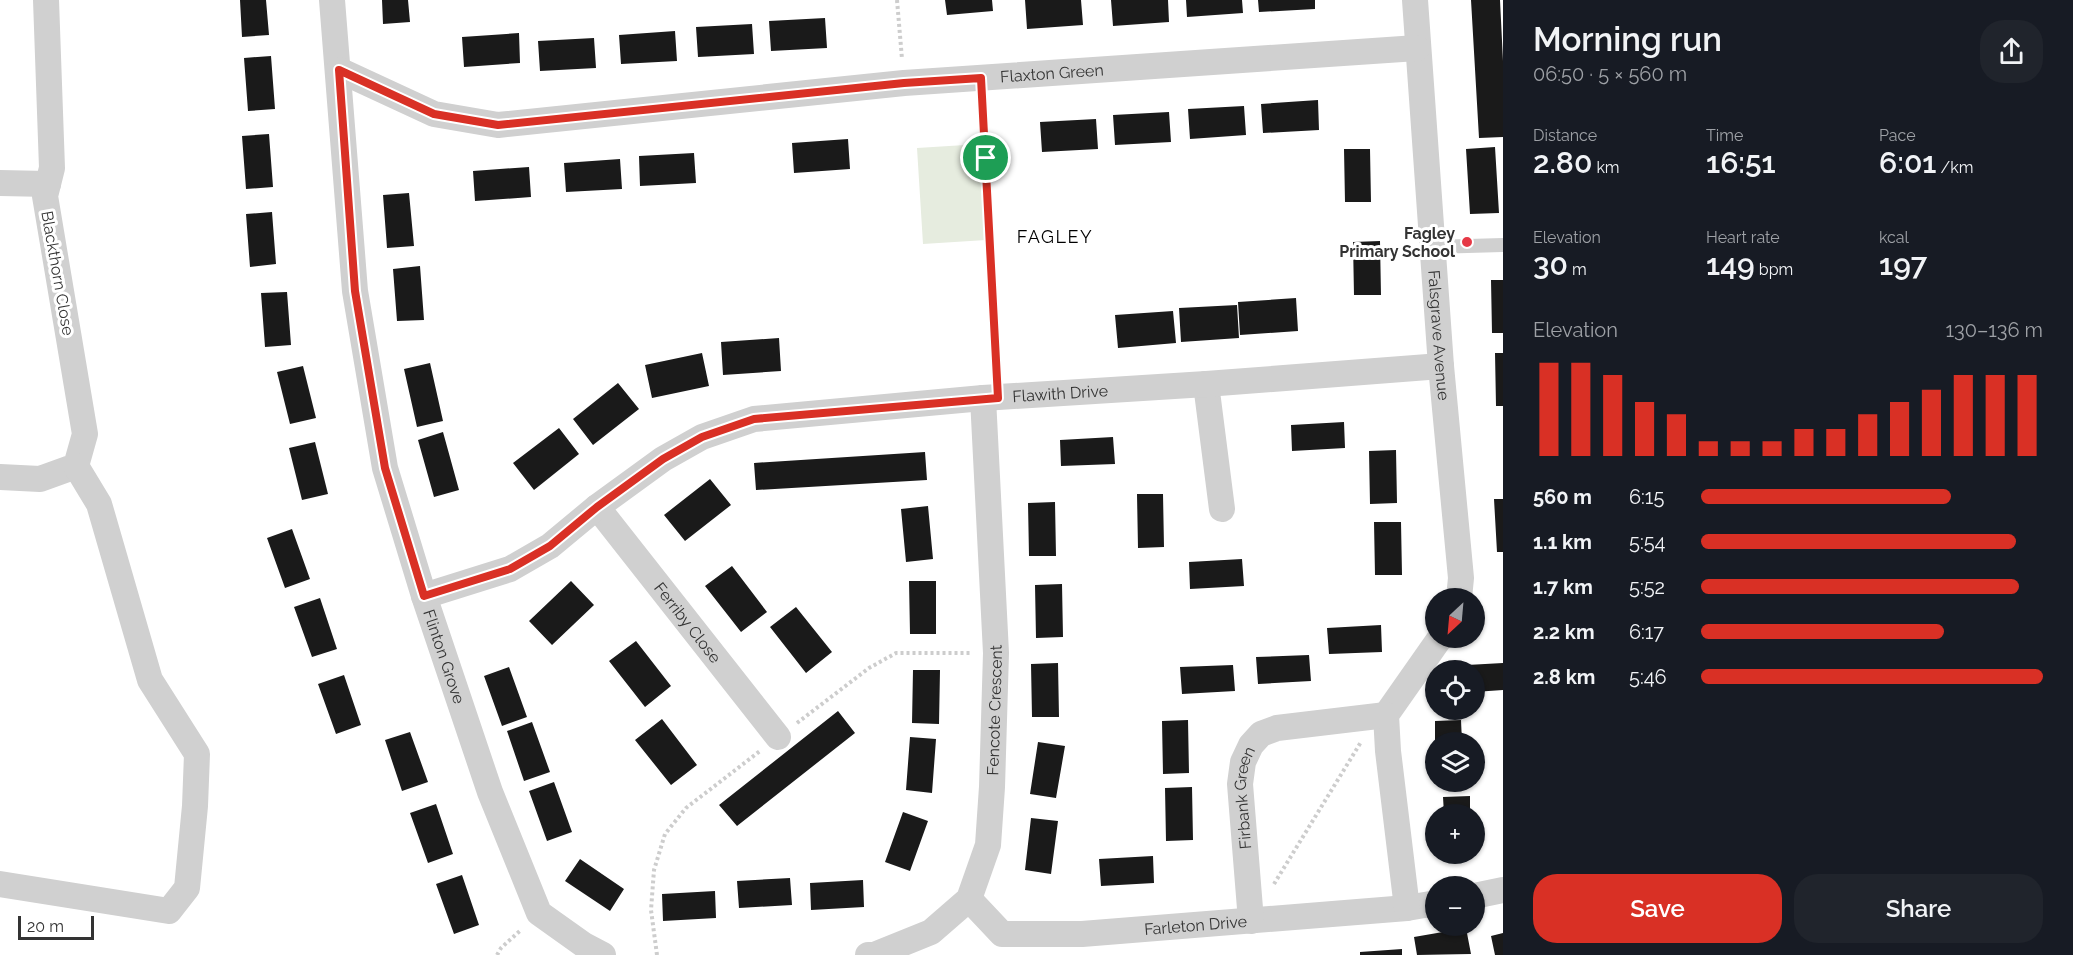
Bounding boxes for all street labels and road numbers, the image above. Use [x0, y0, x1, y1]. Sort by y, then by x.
street label: Flaxton Green [999, 60, 1104, 86]
street label: Blackthorn Close [37, 209, 78, 337]
street label: Falsgrave Avenue [1424, 269, 1453, 401]
street label: Flawith Drive [1012, 381, 1109, 406]
street label: Ferriby Close [650, 579, 725, 667]
street label: Flinton Grove [419, 607, 469, 706]
street label: Fencote Crescent [983, 644, 1006, 776]
street label: Firbank Green [1231, 743, 1259, 850]
street label: Farleton Drive [1144, 912, 1248, 939]

